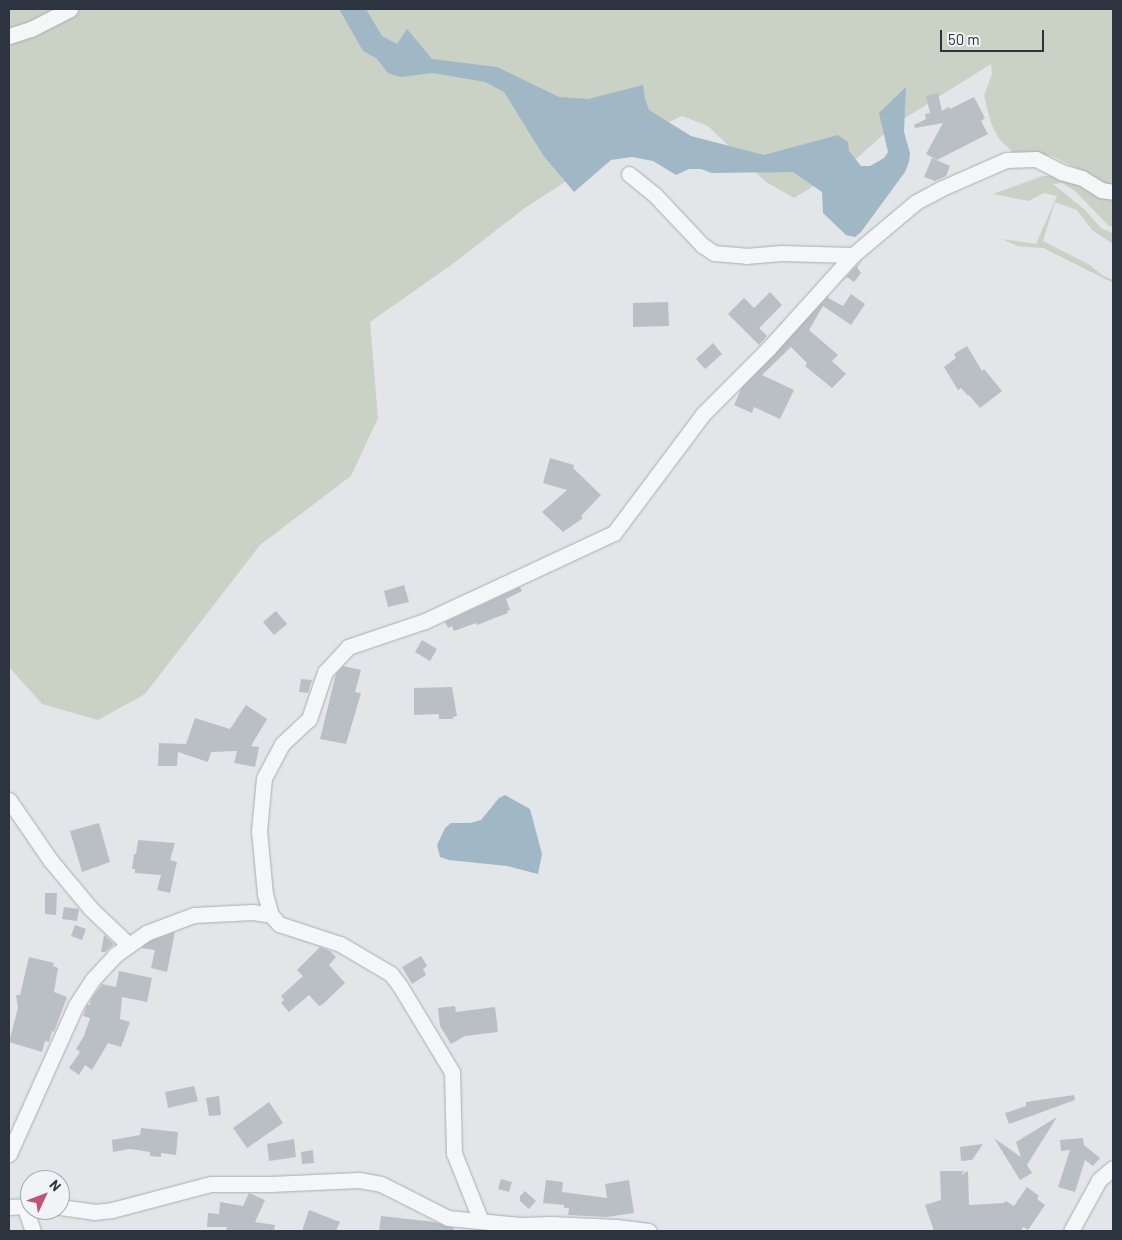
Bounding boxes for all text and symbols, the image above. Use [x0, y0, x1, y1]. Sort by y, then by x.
scale bar [942, 20, 1046, 52]
text: 50 m [948, 30, 980, 48]
north arrow [20, 1170, 70, 1220]
text: N [46, 1176, 65, 1194]

